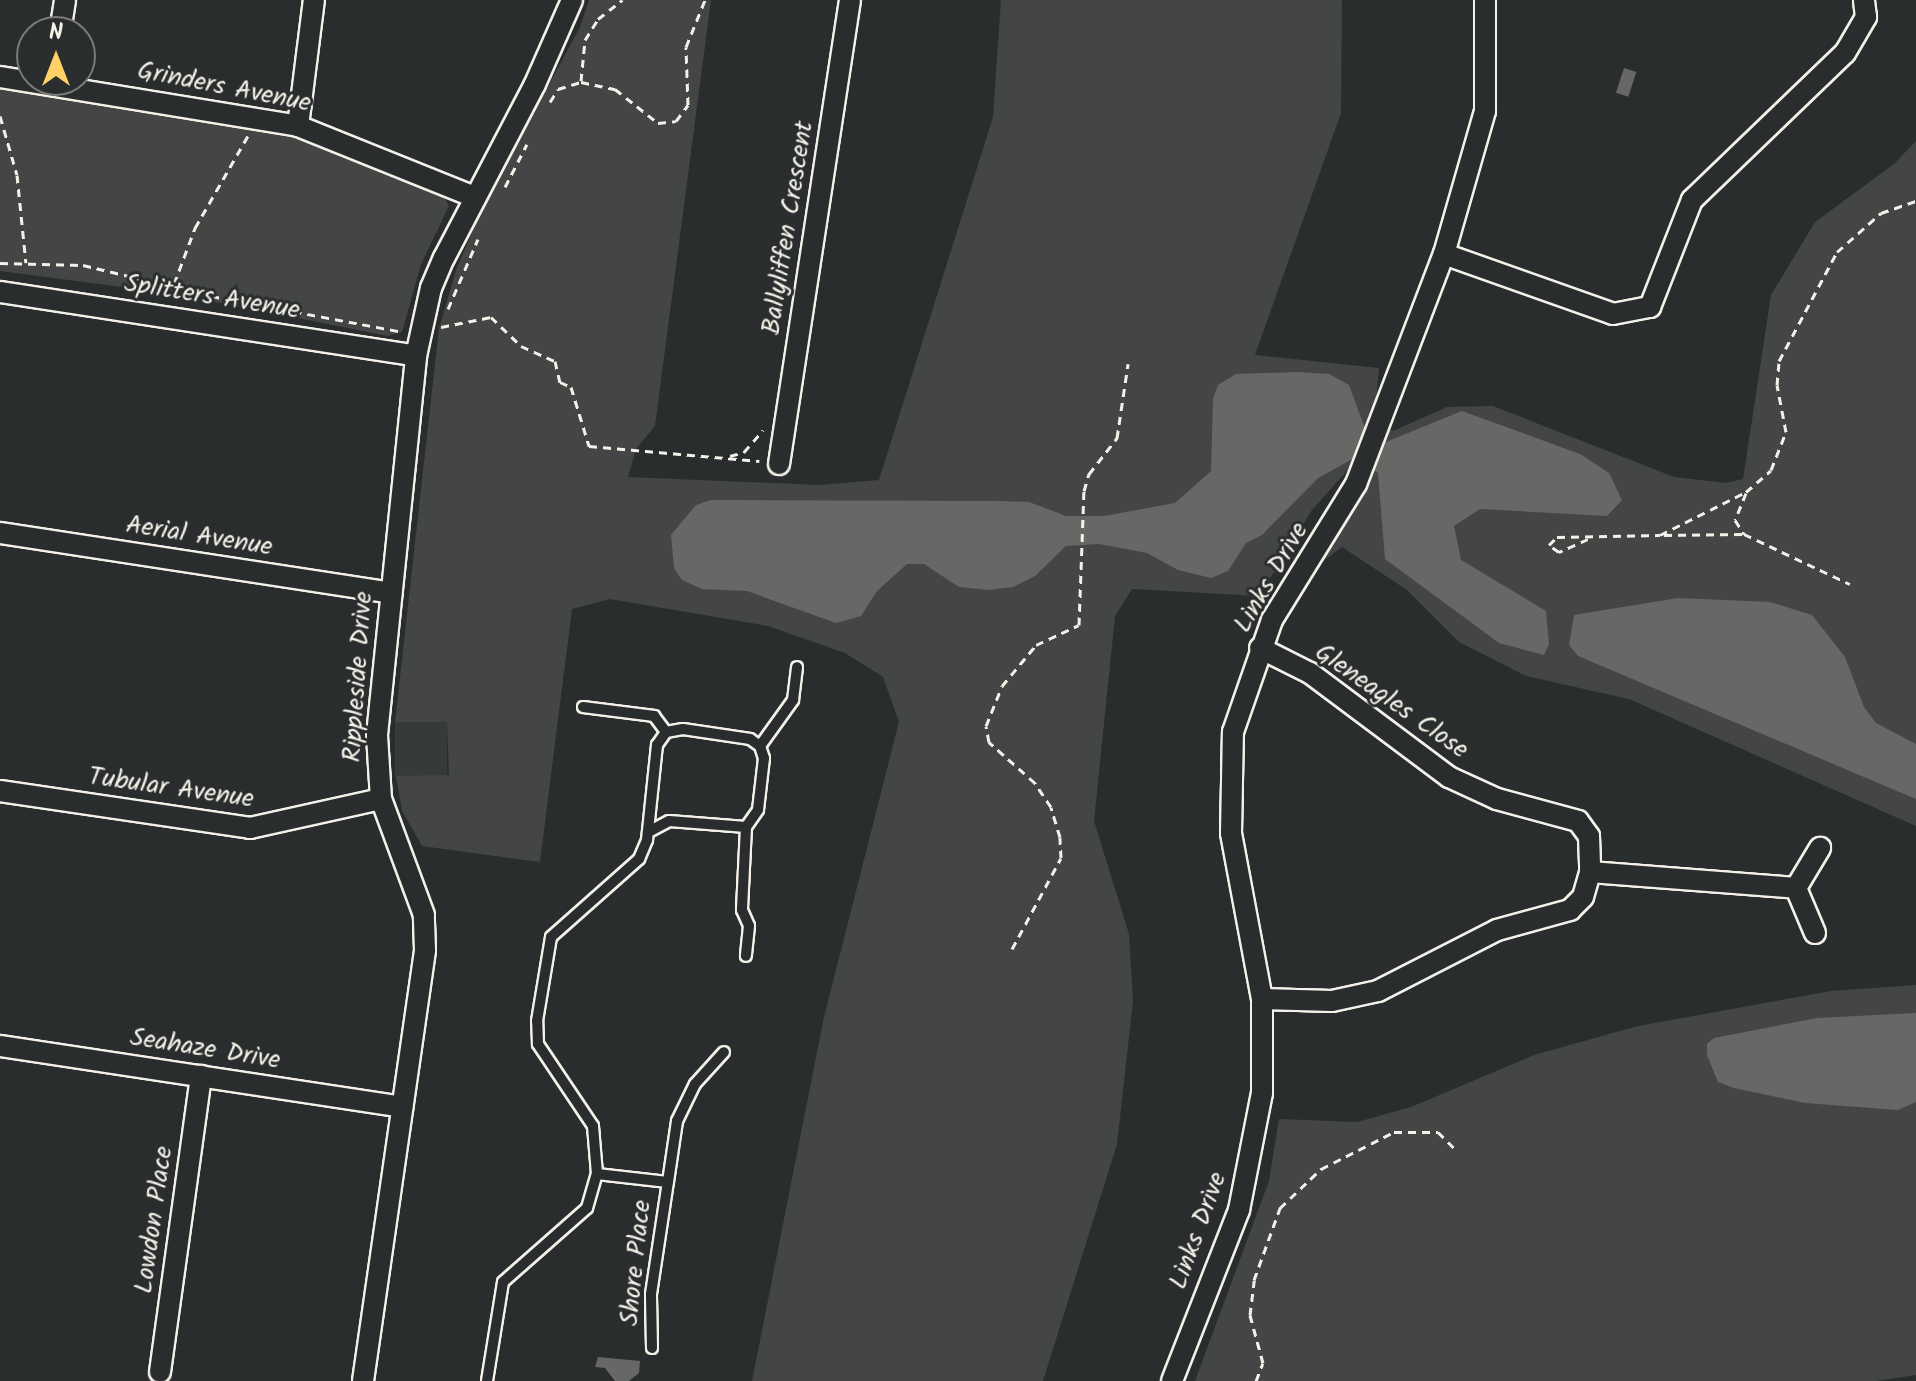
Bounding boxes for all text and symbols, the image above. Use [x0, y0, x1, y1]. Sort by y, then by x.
north arrow [16, 16, 96, 96]
text: N [49, 16, 63, 51]
street label: Grinders Avenue [135, 56, 313, 120]
street label: Ballyliffen Crescent [757, 119, 821, 337]
street label: Splitters Avenue [122, 269, 302, 327]
street label: Aerial Avenue [124, 510, 274, 564]
street label: Links Drive [1228, 517, 1316, 639]
street label: Rippleside Drive [337, 591, 381, 763]
street label: Gleneagles Close [1308, 638, 1474, 766]
street label: Tubular Avenue [86, 762, 256, 816]
street label: Seahaze Drive [128, 1023, 282, 1077]
street label: Lowdon Place [129, 1144, 181, 1296]
street label: Links Drive [1163, 1168, 1235, 1294]
street label: Shore Place [615, 1199, 659, 1327]

